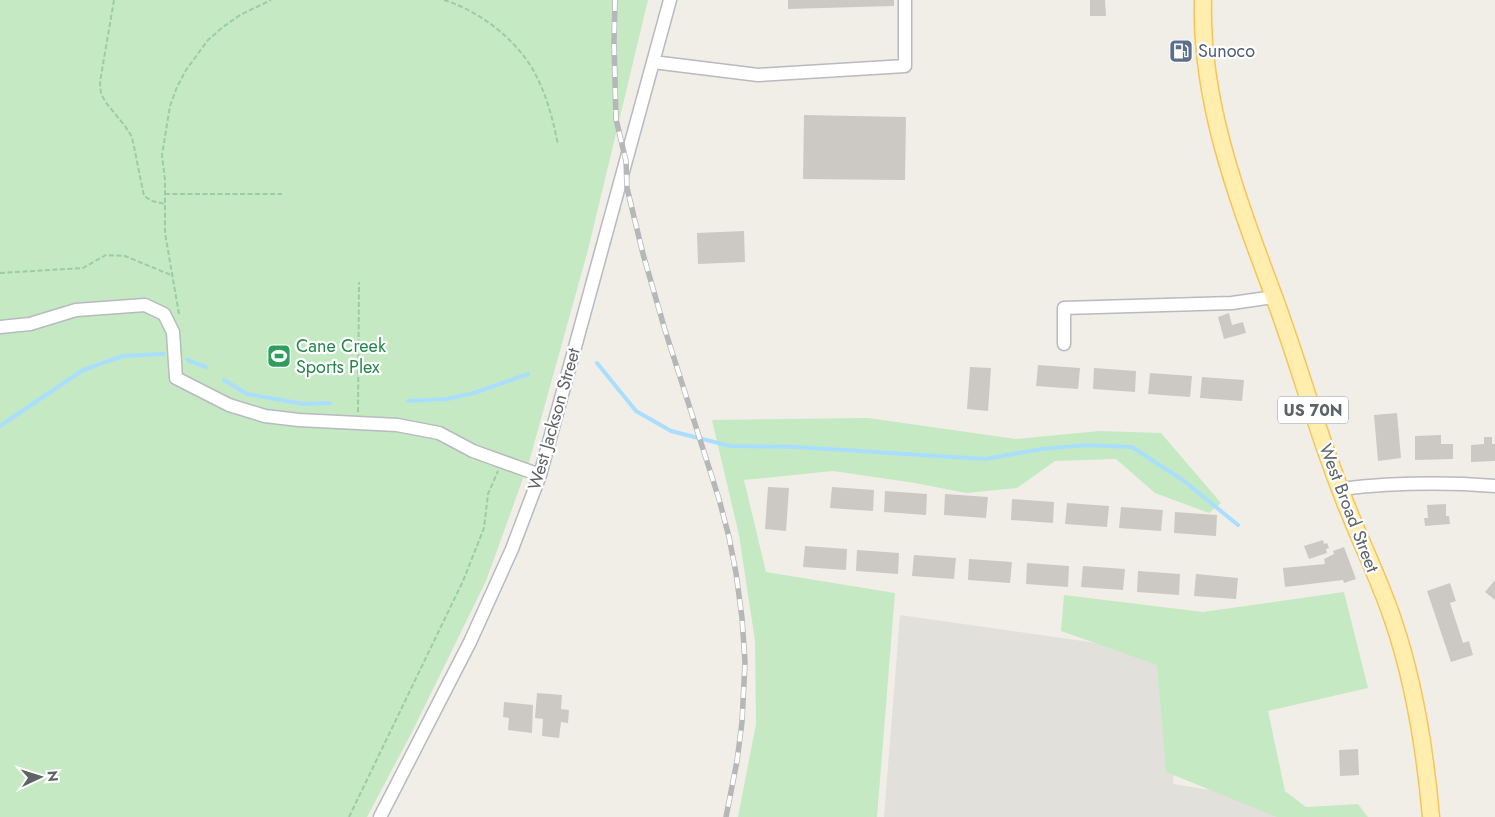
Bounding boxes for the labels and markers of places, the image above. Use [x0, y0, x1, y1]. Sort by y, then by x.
fuel station icon: Sunoco [1168, 38, 1194, 64]
place label: Sunoco [1198, 38, 1255, 64]
place label: Cane Creek Sports Plex [296, 333, 386, 380]
sports icon: Cane Creek Sports Plex [266, 343, 292, 369]

